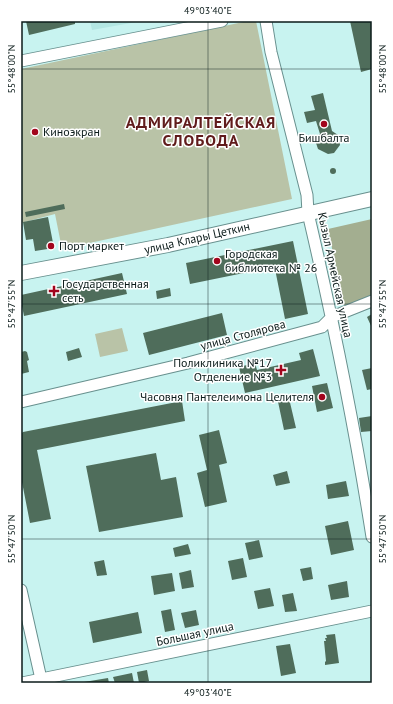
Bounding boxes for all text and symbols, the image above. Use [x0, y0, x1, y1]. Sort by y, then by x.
text: 49°03'40"E [184, 4, 232, 17]
text: 55°48'00"N [5, 44, 18, 94]
text: 55°48'00"N [376, 44, 389, 94]
district label: АДМИРАЛТЕЙСКАЯ СЛОБОДА [126, 112, 276, 150]
marker: Бишбалта [319, 119, 329, 129]
place label: Киноэкран [43, 124, 100, 139]
marker: Киноэкран [30, 127, 40, 137]
place label: Бишбалта [298, 130, 350, 145]
street label: Кызыл Армейская улица [315, 211, 356, 339]
street label: улица Клары Цеткин [142, 218, 251, 257]
place label: Порт маркет [59, 238, 124, 253]
marker: Порт маркет [46, 241, 56, 251]
place label: Городская библиотека № 26 [225, 246, 317, 275]
marker: Городская библиотека № 26 [212, 256, 222, 266]
place label: Государственная сеть [62, 276, 149, 305]
text: 55°47'55"N [5, 279, 18, 329]
text: 55°47'55"N [376, 279, 389, 329]
marker: Государственная сеть [49, 286, 59, 296]
street label: улица Столярова [199, 316, 287, 353]
place label: Поликлиника №17 Отделение №3 [173, 355, 272, 384]
marker: Поликлиника №17 Отделение №3 [275, 364, 287, 376]
place label: Часовня Пантелеимона Целителя [140, 389, 314, 404]
marker: Часовня Пантелеимона Целителя [317, 392, 327, 402]
text: 55°47'50"N [5, 514, 18, 564]
text: 55°47'50"N [376, 514, 389, 564]
street label: Большая улица [155, 618, 235, 649]
text: 49°03'40"E [184, 686, 232, 699]

